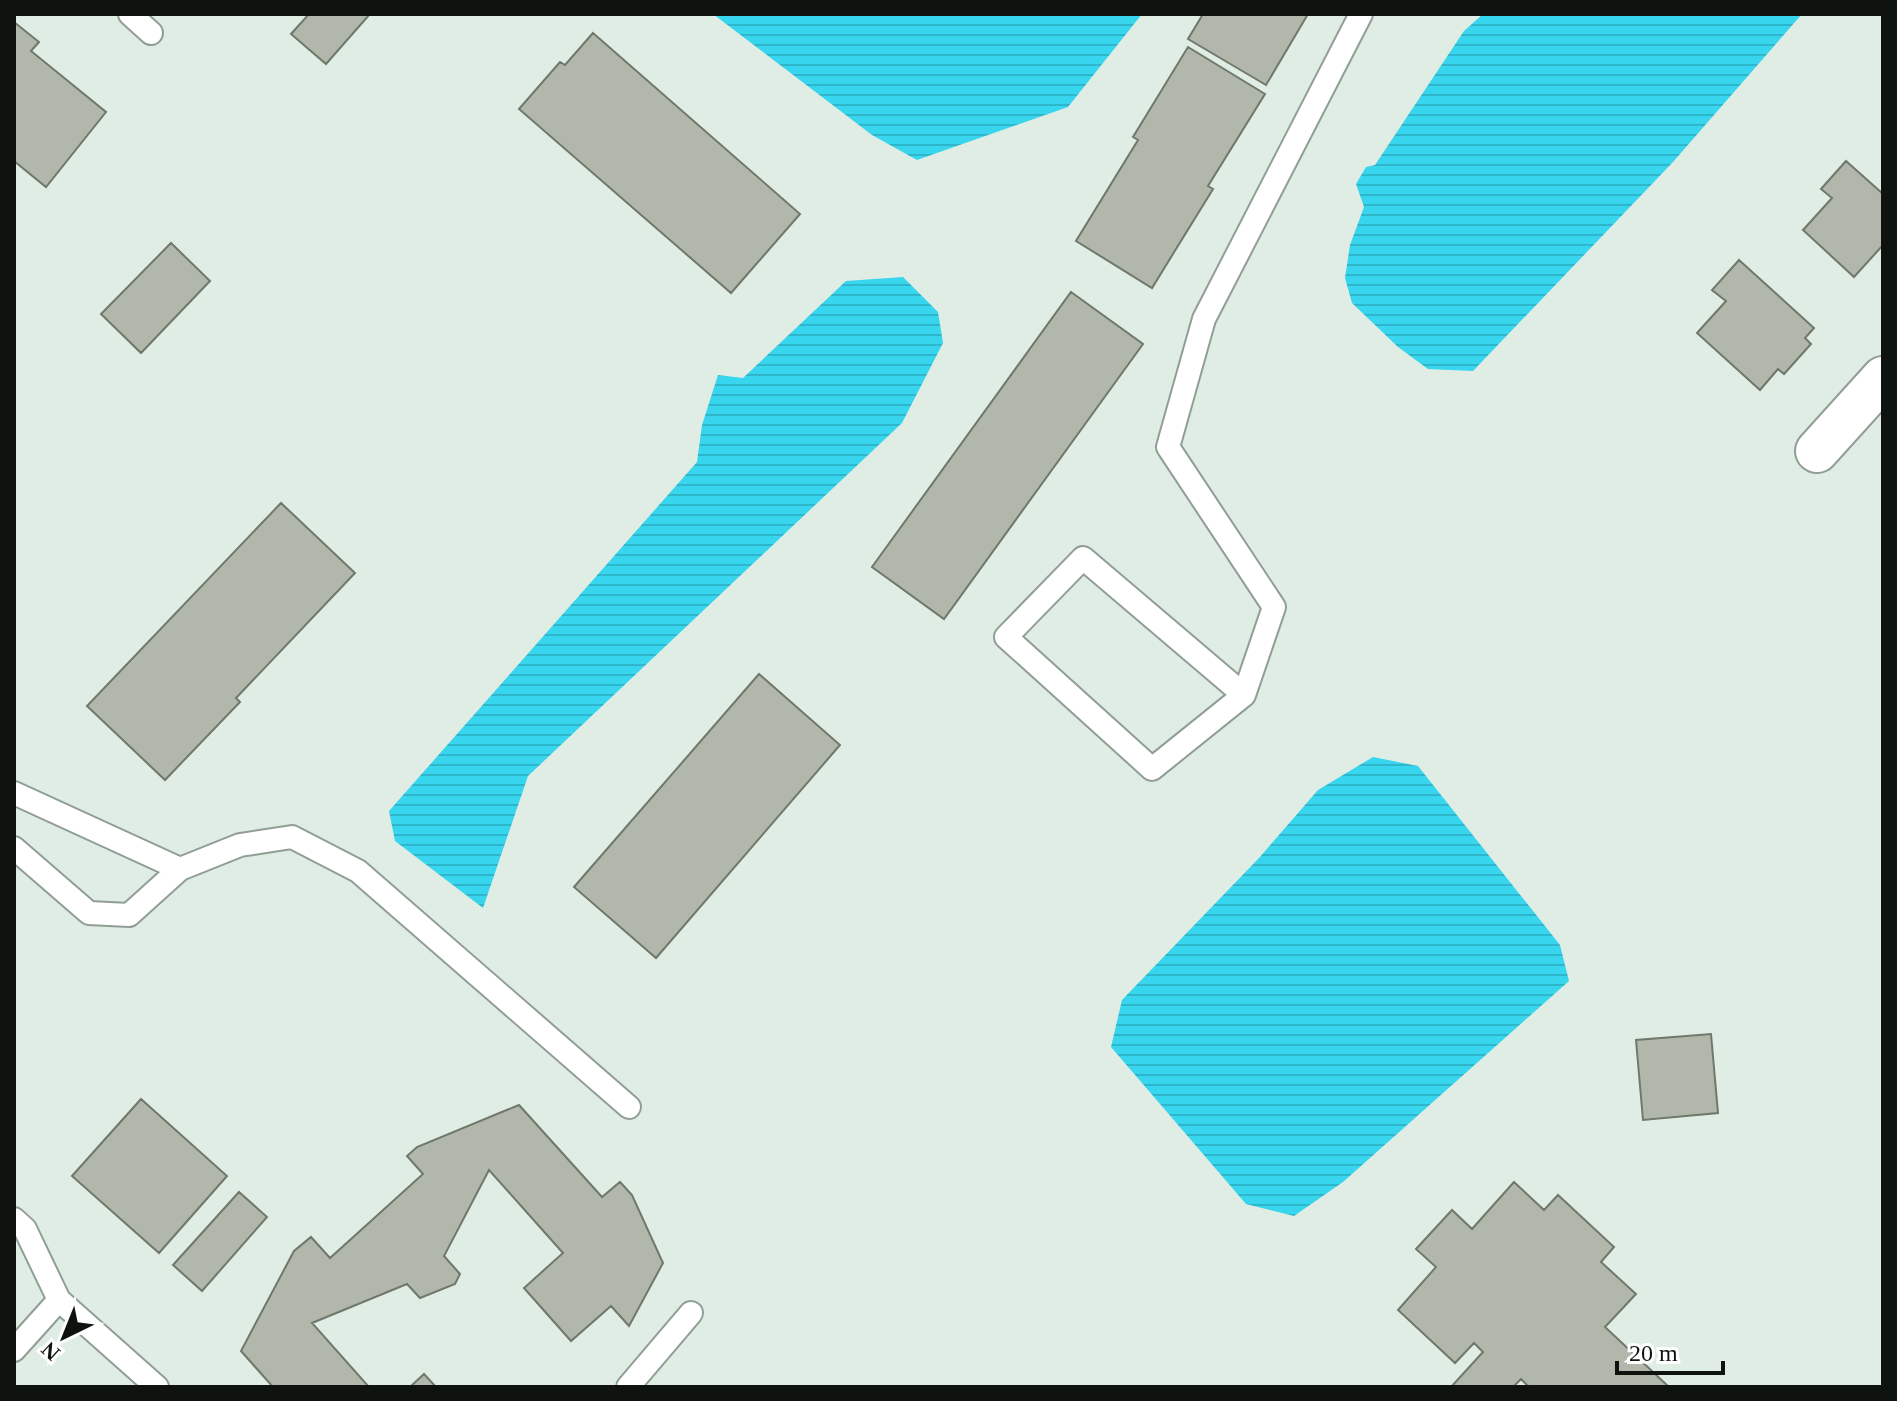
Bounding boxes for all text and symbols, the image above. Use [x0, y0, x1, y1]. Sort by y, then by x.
north arrow [24, 1297, 104, 1377]
scale bar [1617, 1325, 1723, 1375]
text: N [36, 1337, 65, 1366]
text: 20 m [1629, 1340, 1678, 1366]

